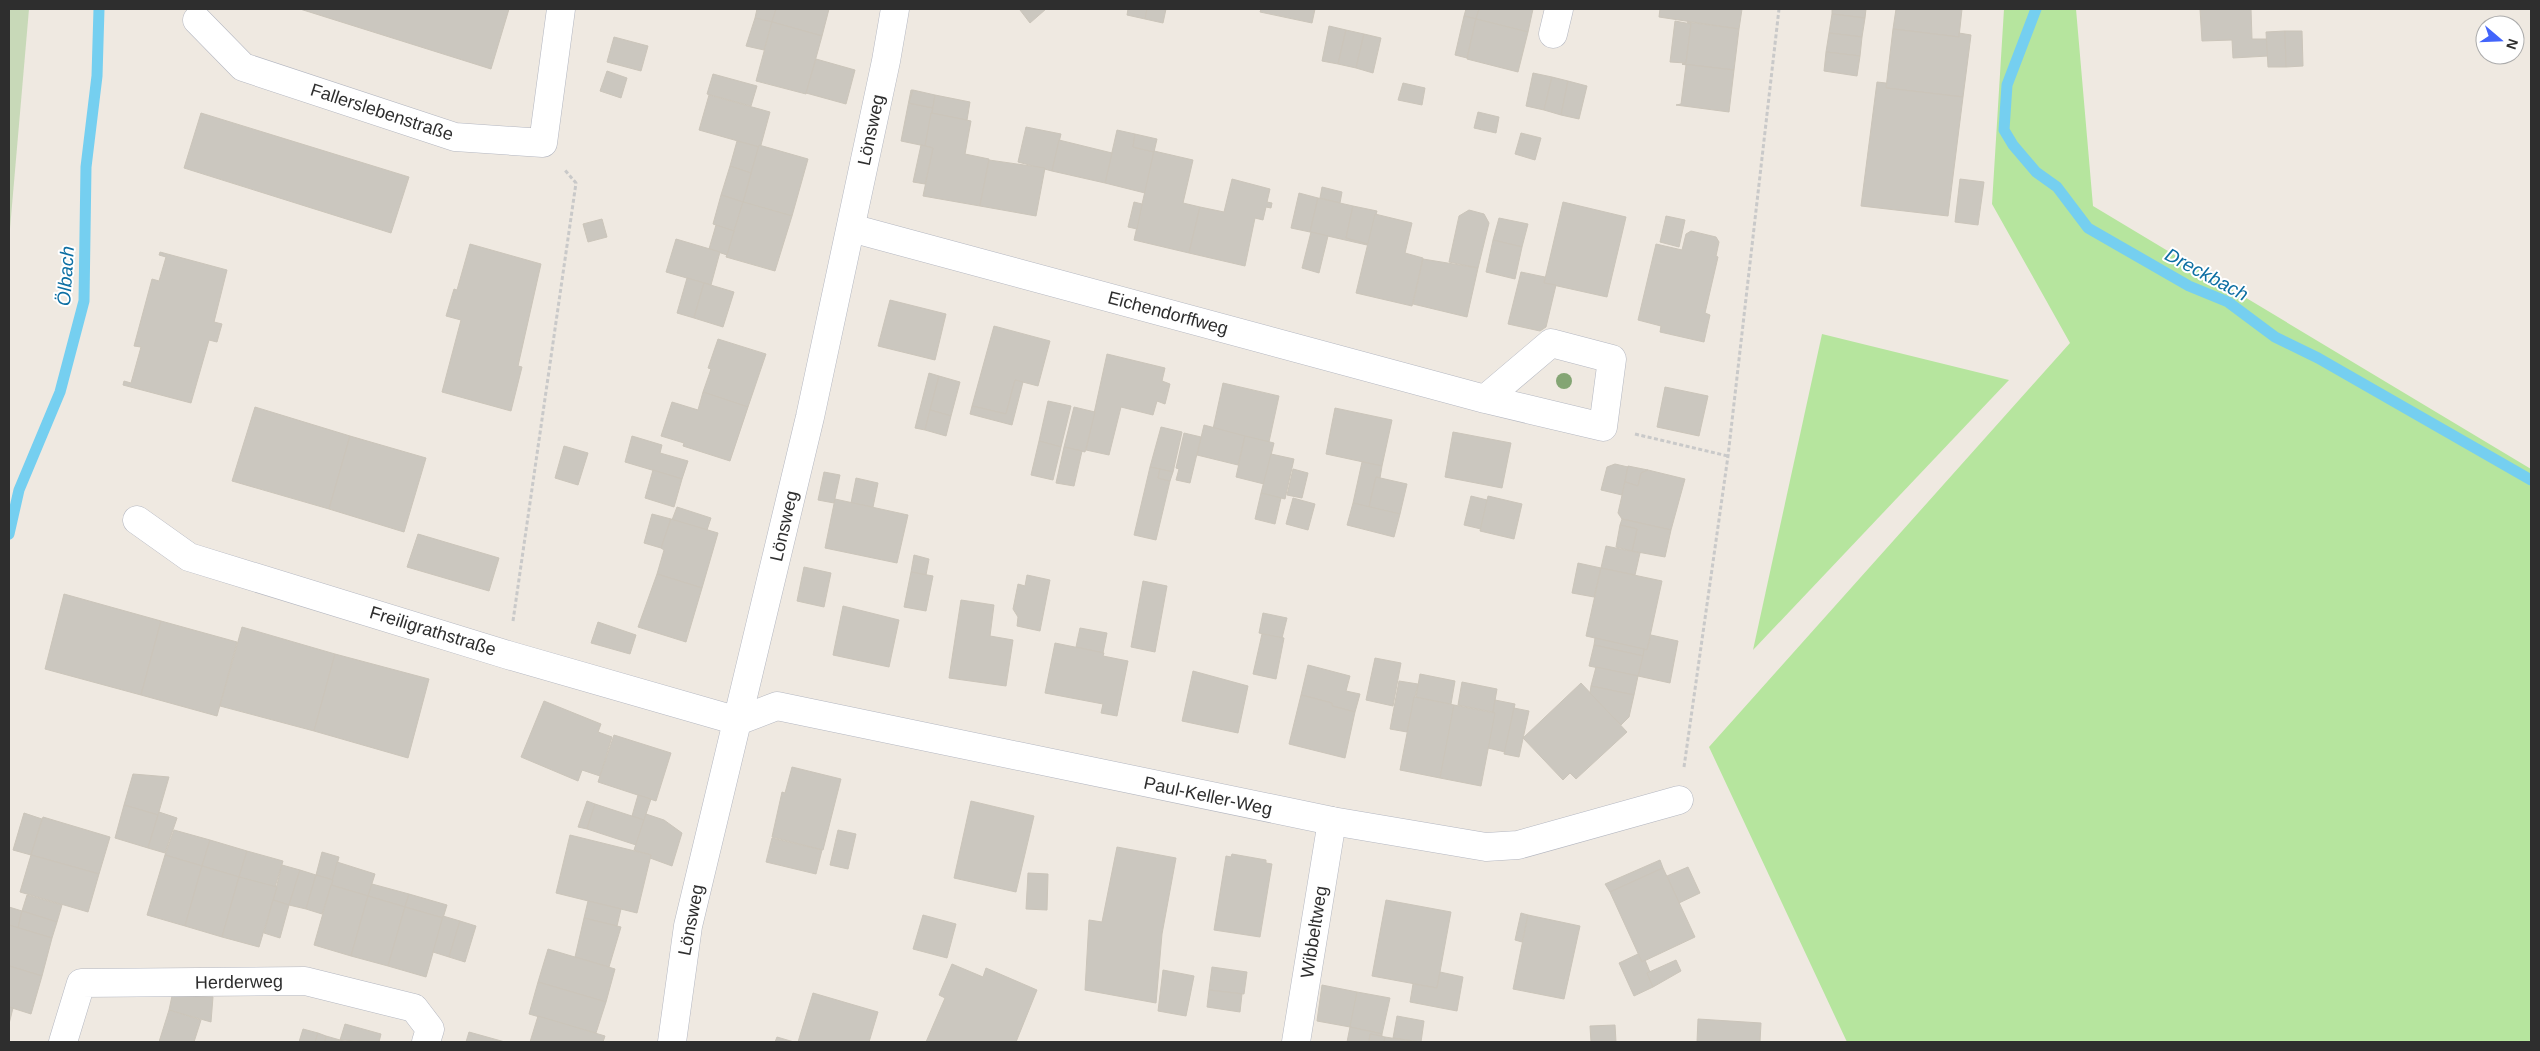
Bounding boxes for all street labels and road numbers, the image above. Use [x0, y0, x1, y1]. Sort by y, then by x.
street label: Fallerslebenstraße [308, 79, 456, 145]
street label: Lönsweg [854, 93, 888, 167]
street label: Eichendorffweg [1106, 287, 1230, 339]
street label: Lönsweg [766, 489, 802, 563]
street label: Freiligrathstraße [367, 602, 499, 660]
street label: Paul-Keller-Weg [1142, 773, 1274, 819]
street label: Lönsweg [674, 883, 708, 957]
street label: Wibbeltweg [1297, 884, 1331, 980]
street label: Herderweg [195, 971, 283, 993]

